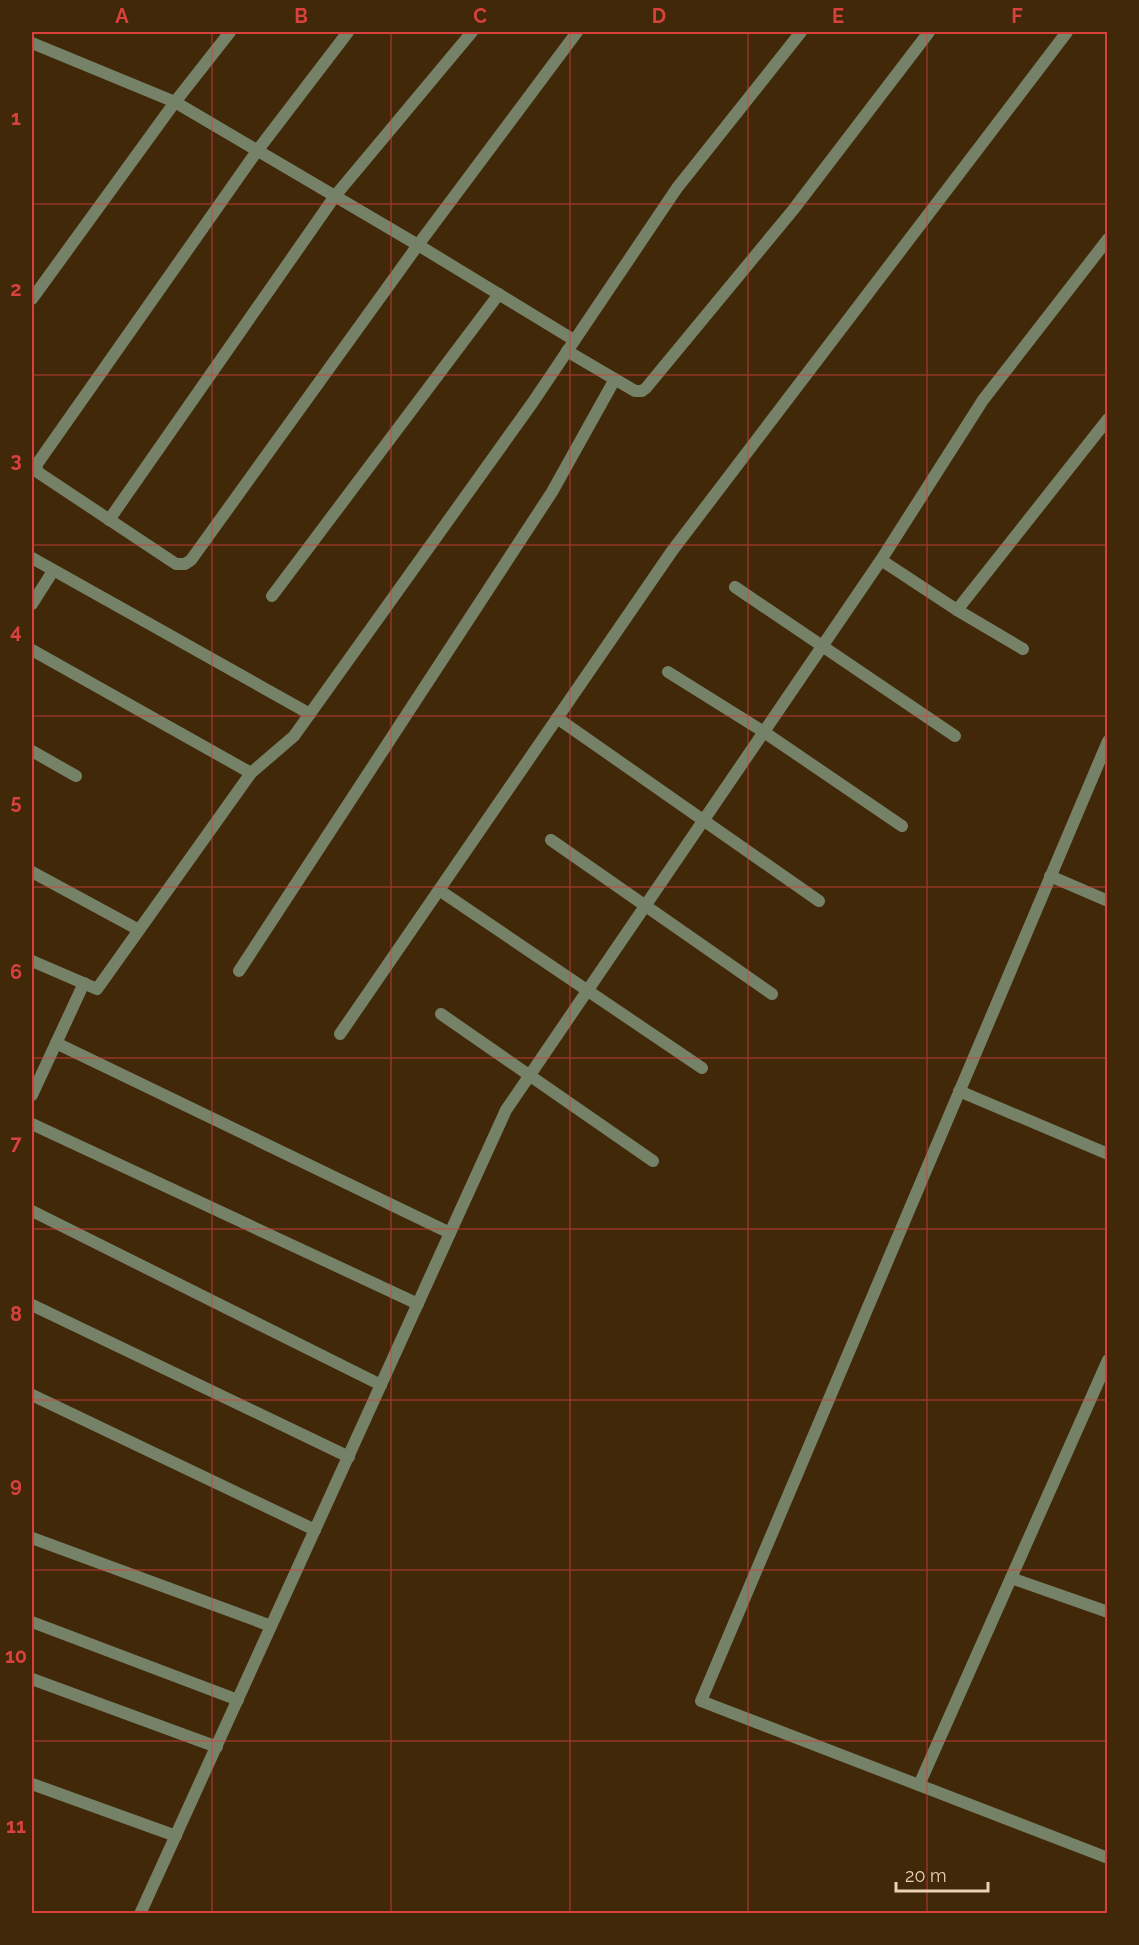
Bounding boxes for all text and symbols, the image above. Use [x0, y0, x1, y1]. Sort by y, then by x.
text: A [115, 4, 129, 28]
text: B [294, 4, 308, 28]
text: C [473, 4, 487, 28]
text: D [652, 4, 666, 28]
text: E [832, 4, 844, 28]
text: F [1011, 4, 1023, 28]
text: 1 [11, 106, 21, 130]
text: 2 [10, 277, 22, 301]
text: 3 [10, 448, 22, 472]
text: 4 [10, 619, 22, 643]
text: 5 [10, 790, 22, 814]
text: 6 [10, 960, 22, 984]
text: 7 [10, 1131, 22, 1155]
text: 8 [10, 1302, 22, 1326]
text: 9 [10, 1473, 22, 1497]
text: 10 [5, 1644, 27, 1668]
text: 11 [6, 1814, 26, 1838]
scale bar [896, 1855, 988, 1893]
text: 20 m [905, 1865, 947, 1886]

